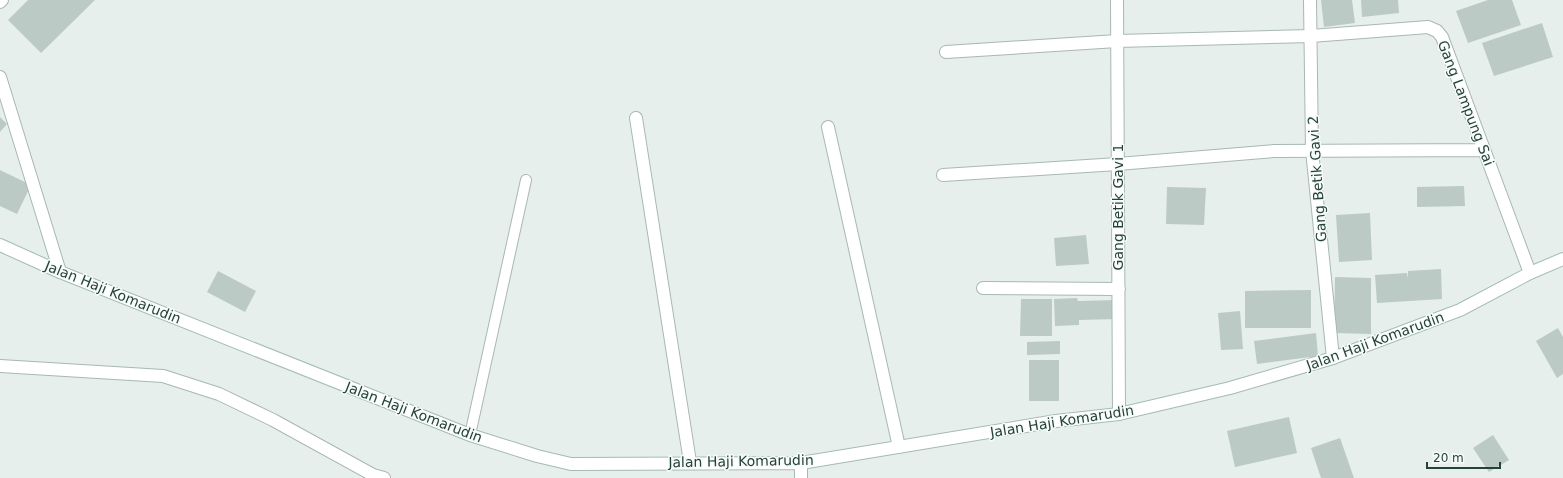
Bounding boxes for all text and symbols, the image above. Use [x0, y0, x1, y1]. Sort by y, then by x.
street label: Gang Lampung Sai [1435, 38, 1497, 168]
street label: Gang Betik Gavi 2 [1305, 115, 1329, 243]
street label: Gang Betik Gavi 1 [1110, 144, 1126, 270]
street label: Jalan Haji Komarudin [42, 257, 183, 327]
street label: Jalan Haji Komarudin [1303, 309, 1446, 374]
street label: Jalan Haji Komarudin [342, 378, 485, 446]
street label: Jalan Haji Komarudin [988, 402, 1135, 440]
scale bar [1427, 444, 1500, 470]
text: 20 m [1433, 451, 1464, 465]
street label: Jalan Haji Komarudin [667, 452, 814, 470]

